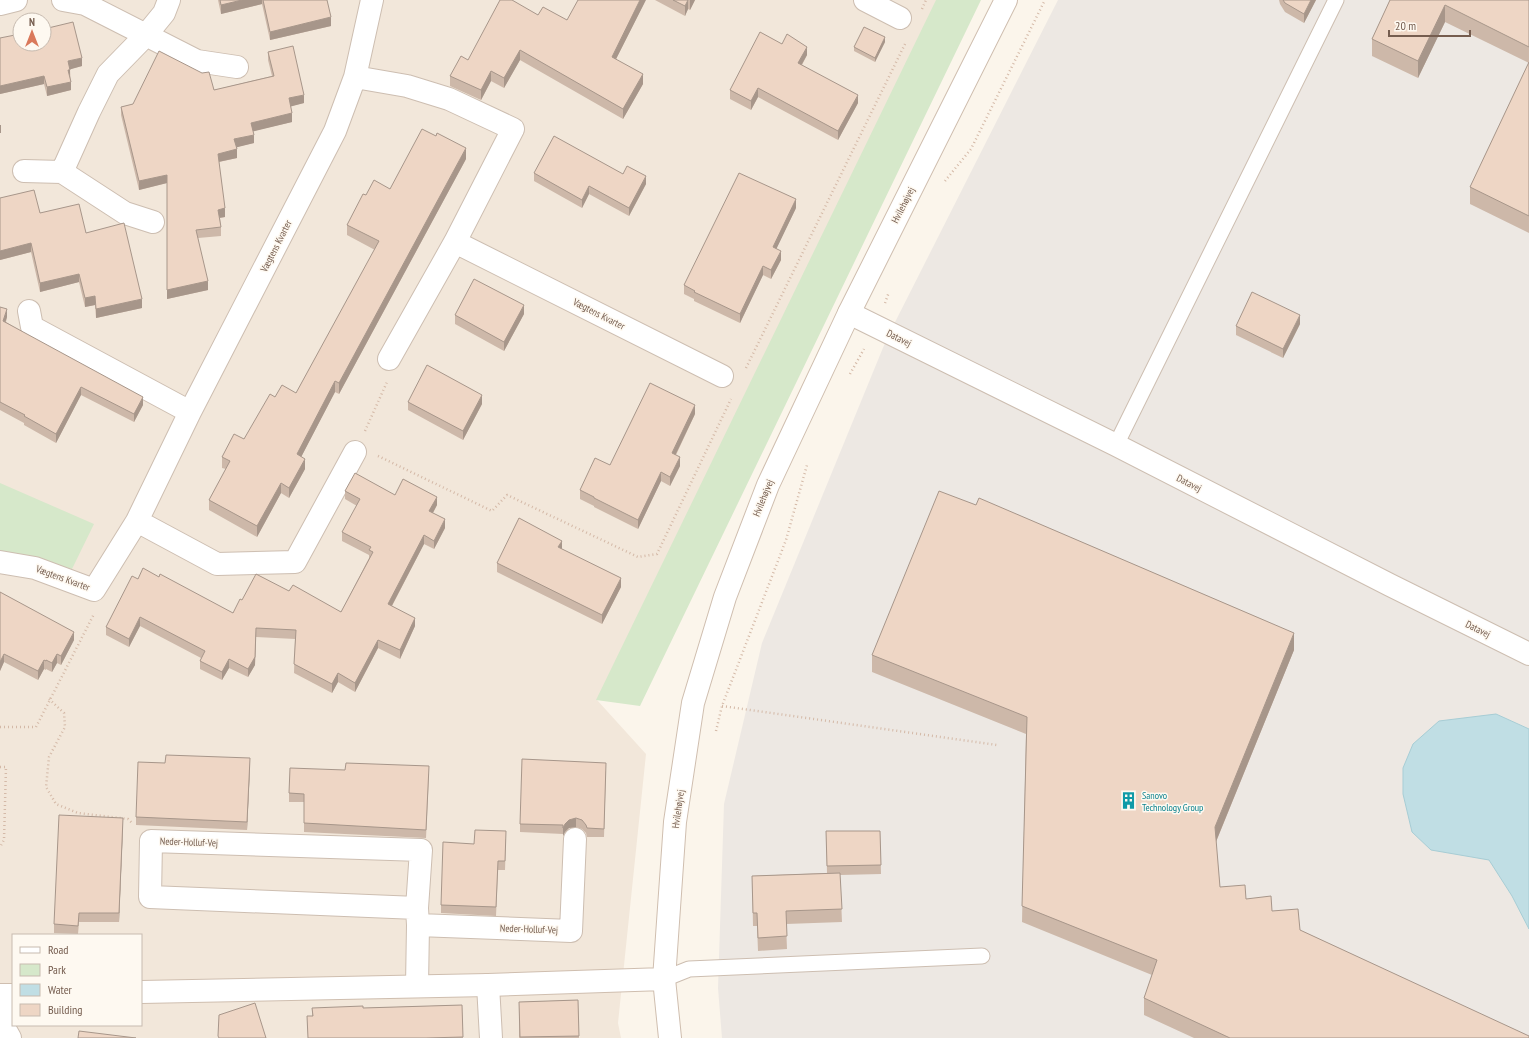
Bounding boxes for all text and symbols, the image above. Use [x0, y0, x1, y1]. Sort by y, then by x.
north arrow [12, 12, 52, 52]
scale bar [1389, 12, 1470, 38]
text: N [29, 15, 35, 29]
text: 20 m [1395, 18, 1416, 33]
street label: Hvilehøjvej [888, 185, 918, 225]
street label: Vægtens Kvarter [257, 218, 295, 275]
street label: Vægtens Kvarter [570, 295, 627, 333]
street label: Datavej [884, 326, 914, 350]
street label: Datavej [1174, 471, 1204, 495]
street label: Hvilehøjvej [750, 478, 776, 518]
street label: Vægtens Kvarter [33, 562, 92, 594]
street label: Datavej [1463, 617, 1493, 641]
street label: Hvilehøjvej [669, 789, 687, 829]
place label: Sanovo Technology Group [1142, 789, 1203, 814]
building icon: Sanovo Technology Group [1119, 791, 1139, 811]
street label: Neder-Holluf-Vej [160, 834, 218, 850]
street label: Neder-Holluf-Vej [500, 921, 558, 937]
legend [12, 934, 142, 1026]
text: Road [48, 942, 68, 957]
text: Park [48, 962, 66, 977]
text: Water [48, 982, 73, 997]
text: Building [48, 1002, 83, 1017]

